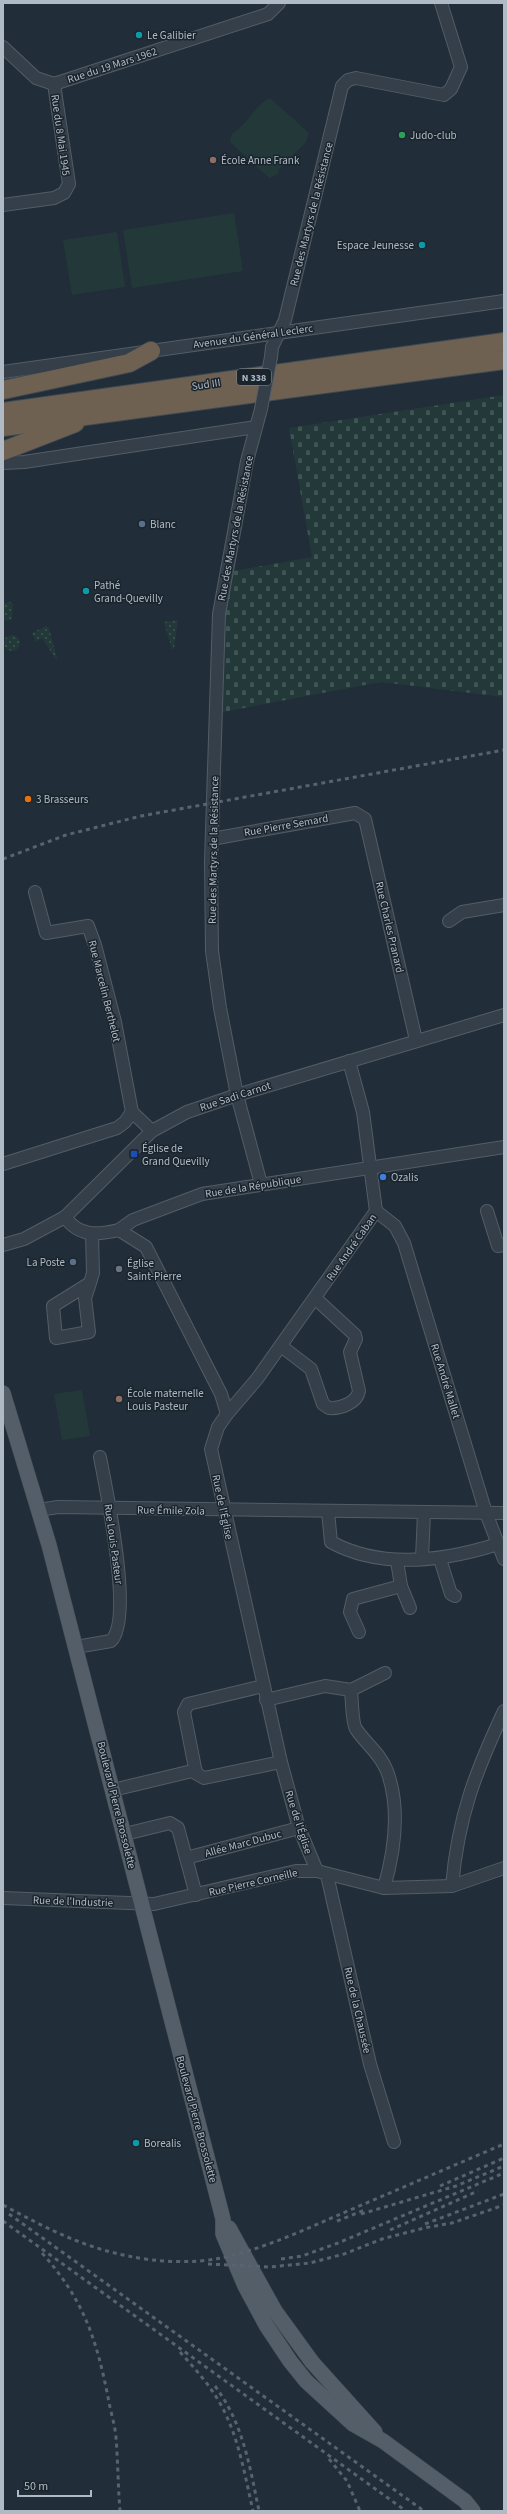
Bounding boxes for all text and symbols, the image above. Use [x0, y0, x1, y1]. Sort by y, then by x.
place label: Le Galibier [147, 28, 196, 43]
marker: Le Galibier [134, 30, 144, 40]
street label: Rue du 19 Mars 1962 [65, 44, 159, 87]
street label: Rue du 8 Mai 1945 [47, 93, 74, 177]
place label: Judo-club [410, 128, 457, 143]
marker: Judo-club [397, 130, 407, 140]
street label: Rue des Martyrs de la Résistance [286, 140, 337, 288]
place label: École Anne Frank [221, 153, 300, 168]
marker: École Anne Frank [208, 155, 218, 165]
place label: Espace Jeunesse [337, 238, 415, 253]
marker: Espace Jeunesse [417, 240, 427, 250]
street label: Avenue du Général Leclerc [192, 321, 314, 352]
road number: N 338 [237, 369, 271, 385]
street label: Sud III [191, 375, 221, 394]
street label: Rue des Martyrs de la Résistance [214, 454, 257, 602]
place label: Blanc [150, 517, 176, 532]
marker: Blanc [137, 519, 147, 529]
place label: Pathé Grand-Quevilly [94, 578, 163, 606]
marker: Pathé Grand-Quevilly [81, 586, 91, 596]
street label: Rue des Martyrs de la Résistance [205, 775, 222, 924]
place label: 3 Brasseurs [36, 792, 89, 807]
marker: 3 Brasseurs [23, 794, 33, 804]
street label: Rue Pierre Semard [243, 811, 329, 840]
street label: Rue Charles Pranard [372, 880, 407, 974]
street label: Rue Marcelin Berthelot [85, 939, 124, 1044]
street label: Rue Sadi Carnot [198, 1078, 273, 1115]
place label: Église de Grand Quevilly [142, 1141, 210, 1169]
marker: Église de Grand Quevilly [129, 1149, 139, 1159]
place label: Ozalis [391, 1170, 419, 1185]
street label: Rue de la République [204, 1171, 303, 1201]
marker: Ozalis [378, 1172, 388, 1182]
street label: Rue André Caban [323, 1211, 380, 1284]
place label: La Poste [27, 1255, 66, 1270]
place label: Église Saint-Pierre [127, 1256, 182, 1284]
marker: La Poste [68, 1257, 78, 1267]
marker: Église Saint-Pierre [114, 1264, 124, 1274]
street label: Rue André Mallet [427, 1342, 464, 1421]
place label: École maternelle Louis Pasteur [127, 1386, 204, 1414]
marker: École maternelle Louis Pasteur [114, 1394, 124, 1404]
street label: Rue de l'Église [208, 1473, 237, 1542]
street label: Rue Émile Zola [137, 1502, 205, 1519]
street label: Rue Louis Pasteur [100, 1503, 127, 1585]
street label: Boulevard Pierre Brossolette [93, 1740, 140, 1871]
street label: Rue de l'Église [281, 1788, 316, 1856]
street label: Allée Marc Dubuc [203, 1826, 283, 1861]
street label: Rue Pierre Corneille [207, 1865, 300, 1900]
street label: Rue de l'Industrie [33, 1893, 114, 1910]
street label: Rue de la Chaussée [340, 1965, 375, 2055]
street label: Boulevard Pierre Brossolette [172, 2054, 221, 2185]
place label: Borealis [144, 2136, 181, 2151]
marker: Borealis [131, 2138, 141, 2148]
scale bar [18, 2472, 91, 2498]
text: 50 m [24, 2478, 48, 2495]

